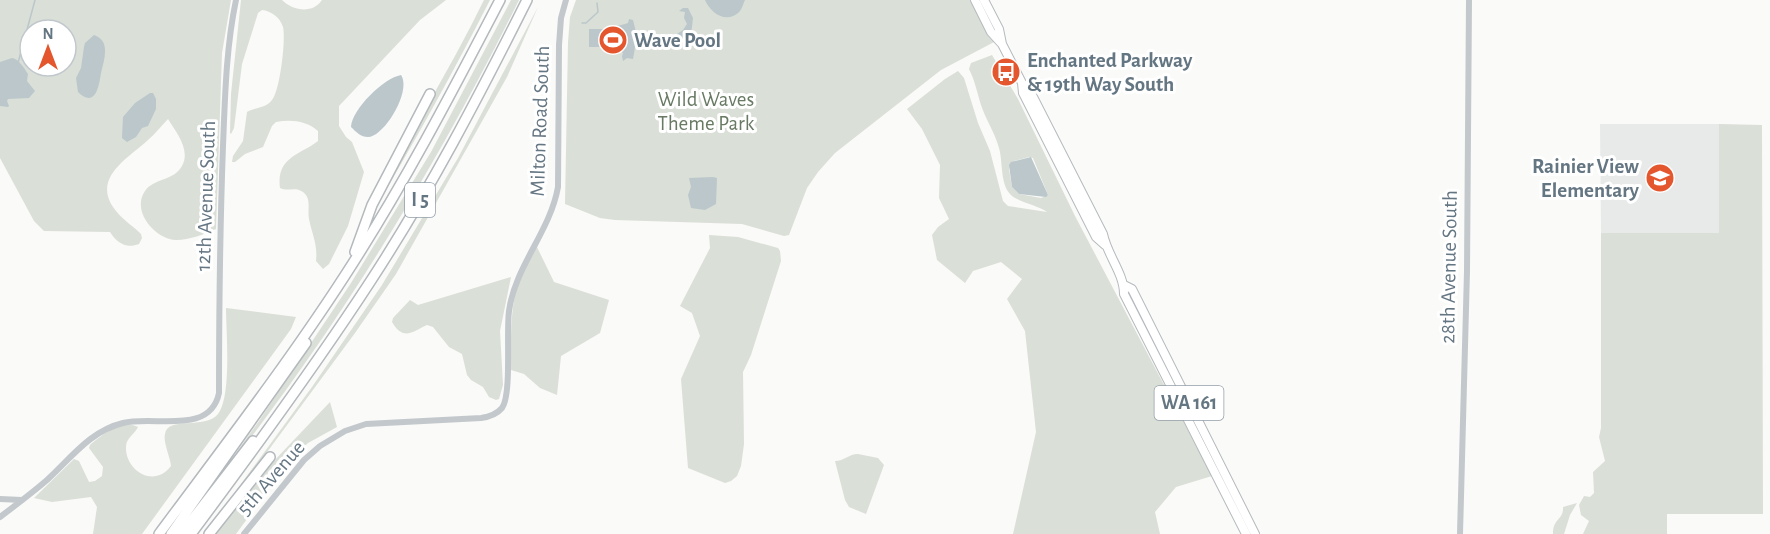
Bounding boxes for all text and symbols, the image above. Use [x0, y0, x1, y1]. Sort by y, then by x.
north arrow [18, 18, 78, 78]
sports icon: Wave Pool [597, 24, 629, 56]
text: N [42, 26, 54, 42]
place label: Wave Pool [634, 30, 721, 51]
street label: Milton Road South [527, 45, 553, 197]
place label: Enchanted Parkway & 19th Way South [1027, 50, 1193, 95]
bus stop icon: Enchanted Parkway & 19th Way South [990, 56, 1022, 88]
park label: Wild Waves Theme Park [658, 89, 755, 134]
street label: 12th Avenue South [193, 120, 219, 272]
place label: Rainier View Elementary [1532, 156, 1640, 201]
school or university icon: Rainier View Elementary [1644, 162, 1676, 194]
road number: I 5 [405, 183, 435, 217]
street label: 28th Avenue South [1437, 190, 1461, 344]
road number: WA 161 [1154, 386, 1224, 420]
street label: 5th Avenue [233, 437, 309, 519]

